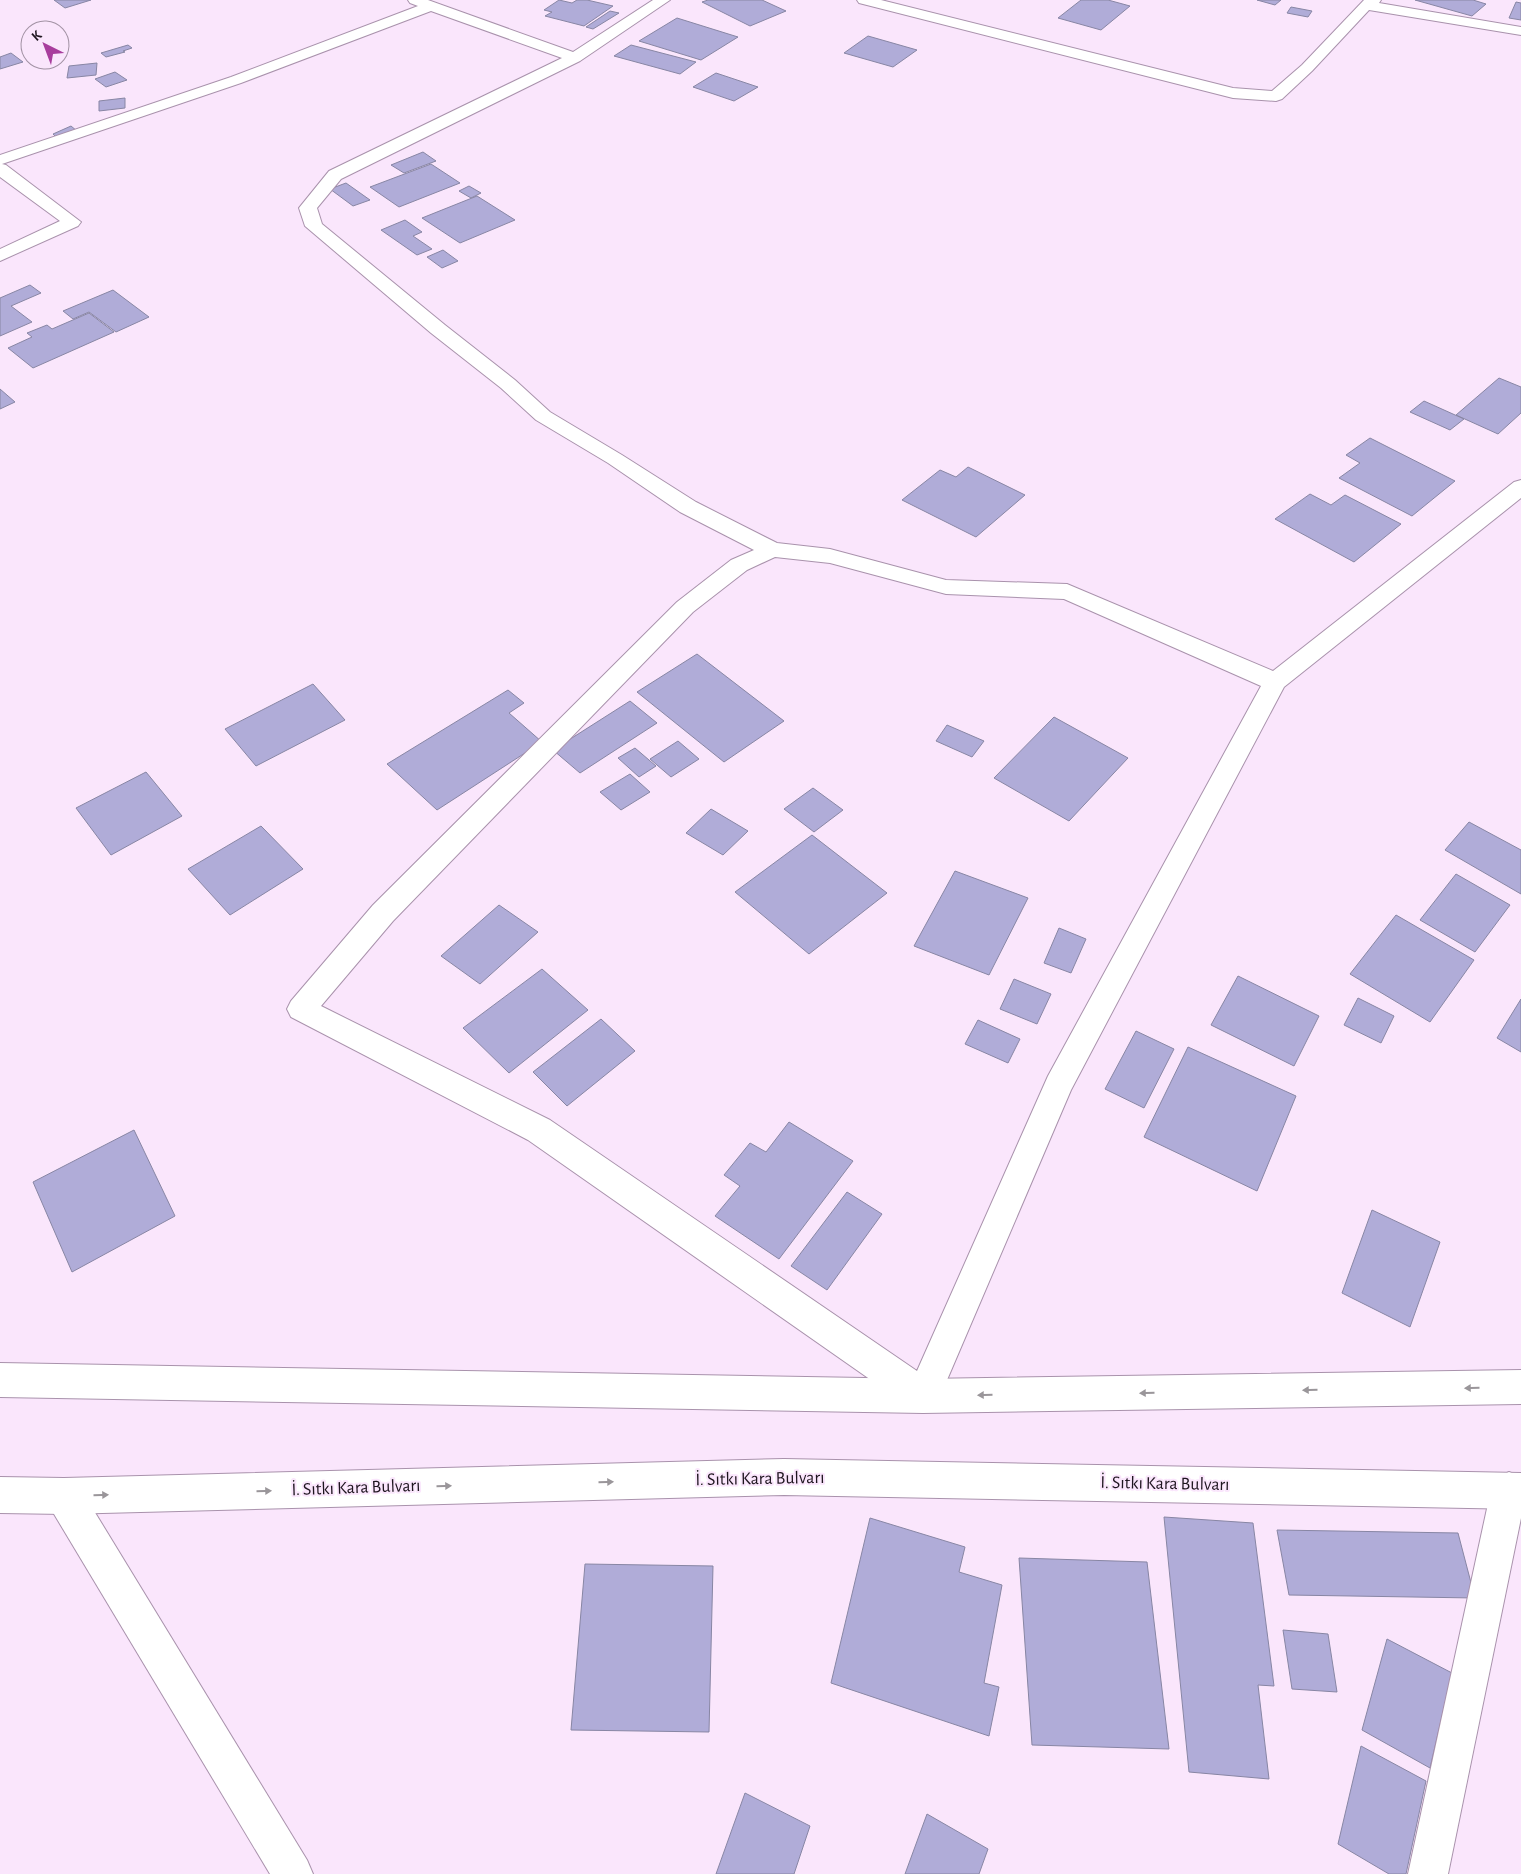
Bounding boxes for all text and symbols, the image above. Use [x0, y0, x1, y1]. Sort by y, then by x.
north arrow [20, 20, 70, 70]
text: K [29, 28, 45, 44]
one-way arrow [1464, 1384, 1480, 1392]
one-way arrow [1302, 1386, 1318, 1394]
one-way arrow [1139, 1389, 1155, 1397]
one-way arrow [977, 1392, 993, 1400]
street label: İ. Sıtkı Kara Bulvarı [695, 1467, 825, 1489]
street label: İ. Sıtkı Kara Bulvarı [1100, 1472, 1230, 1494]
street label: İ. Sıtkı Kara Bulvarı [291, 1475, 421, 1499]
one-way arrow [598, 1478, 614, 1486]
one-way arrow [436, 1482, 452, 1490]
one-way arrow [256, 1486, 272, 1494]
one-way arrow [93, 1491, 109, 1499]

